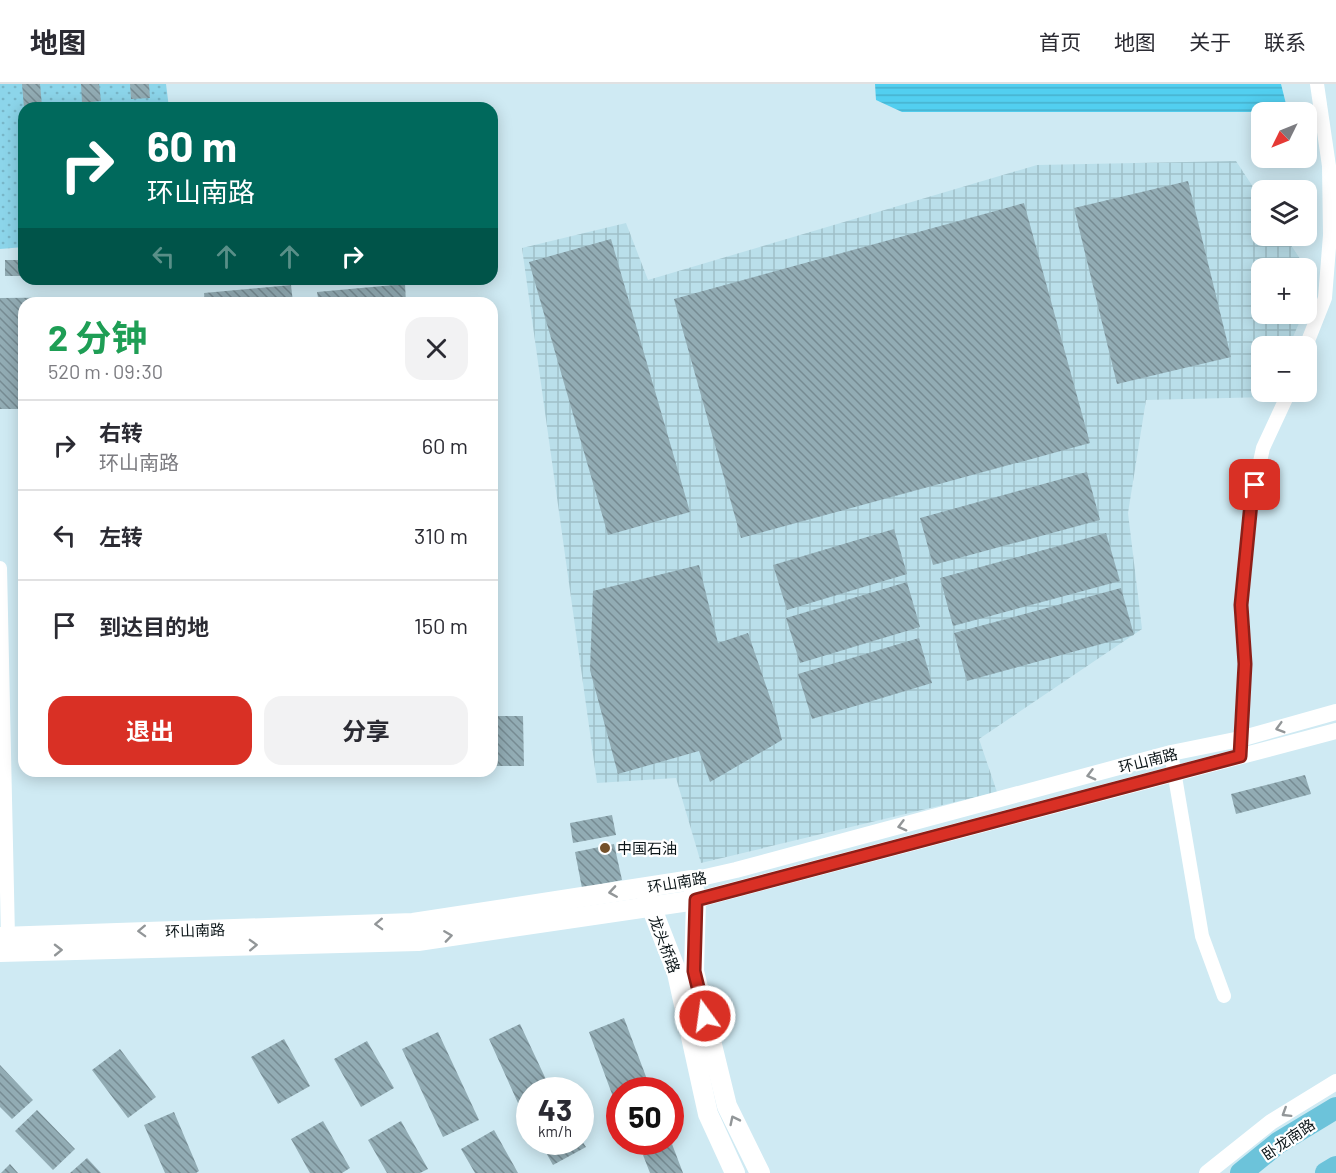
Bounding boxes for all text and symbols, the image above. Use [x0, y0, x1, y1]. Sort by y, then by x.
text: 地图 [30, 25, 86, 59]
text: 首页 [1039, 29, 1081, 54]
text: 地图 [1114, 29, 1156, 54]
text: 关于 [1189, 29, 1231, 54]
text: 联系 [1264, 29, 1306, 54]
north arrow [1251, 102, 1317, 168]
map controls [1251, 102, 1317, 402]
text: 60 m [147, 120, 237, 170]
icon: right [48, 126, 126, 204]
text: 环山南路 [147, 175, 255, 207]
button: layers [1251, 180, 1317, 246]
icon: left [147, 240, 180, 273]
icon: ahead [210, 240, 243, 273]
icon: ahead [273, 240, 306, 273]
icon: right [336, 240, 369, 273]
button: + [1251, 258, 1317, 324]
text: 2 分钟 [48, 315, 147, 358]
button: close [405, 317, 468, 380]
button: − [1251, 336, 1317, 402]
text: 520 m · 09:30 [48, 359, 163, 383]
text: 右转 [99, 419, 143, 445]
icon: right [48, 429, 81, 462]
text: 60 m [422, 432, 468, 458]
text: 环山南路 [99, 450, 179, 474]
pin [1229, 459, 1280, 510]
icon: arrive [1238, 468, 1271, 501]
icon: left [48, 519, 81, 552]
text: 310 m [414, 522, 468, 548]
text: 左转 [99, 523, 143, 549]
icon: arrive [48, 609, 81, 642]
text: 150 m [414, 612, 468, 638]
text: 到达目的地 [99, 613, 209, 639]
button: 退出 [48, 696, 252, 765]
button: 分享 [264, 696, 468, 765]
one-way arrow [1275, 721, 1286, 733]
street label: 环山南路 [1117, 744, 1179, 776]
one-way arrow [1086, 768, 1096, 780]
one-way arrow [897, 818, 907, 831]
place label: 中国石油 [617, 839, 677, 857]
marker: 中国石油 [598, 841, 612, 855]
street label: 环山南路 [646, 868, 708, 896]
one-way arrow [609, 886, 618, 898]
street label: 龙头桥路 [646, 913, 684, 975]
one-way arrow [374, 918, 383, 931]
street label: 环山南路 [165, 920, 225, 940]
one-way arrow [137, 925, 146, 938]
one-way arrow [443, 931, 453, 943]
one-way arrow [249, 939, 258, 952]
one-way arrow [54, 944, 63, 956]
position arrow [673, 984, 737, 1048]
speed limit sign: 50 [606, 1077, 684, 1155]
text: 43 [538, 1091, 572, 1127]
one-way arrow [1282, 1105, 1292, 1117]
street label: 卧龙南路 [1258, 1115, 1318, 1163]
one-way arrow [730, 1116, 741, 1127]
text: km/h [538, 1122, 572, 1140]

